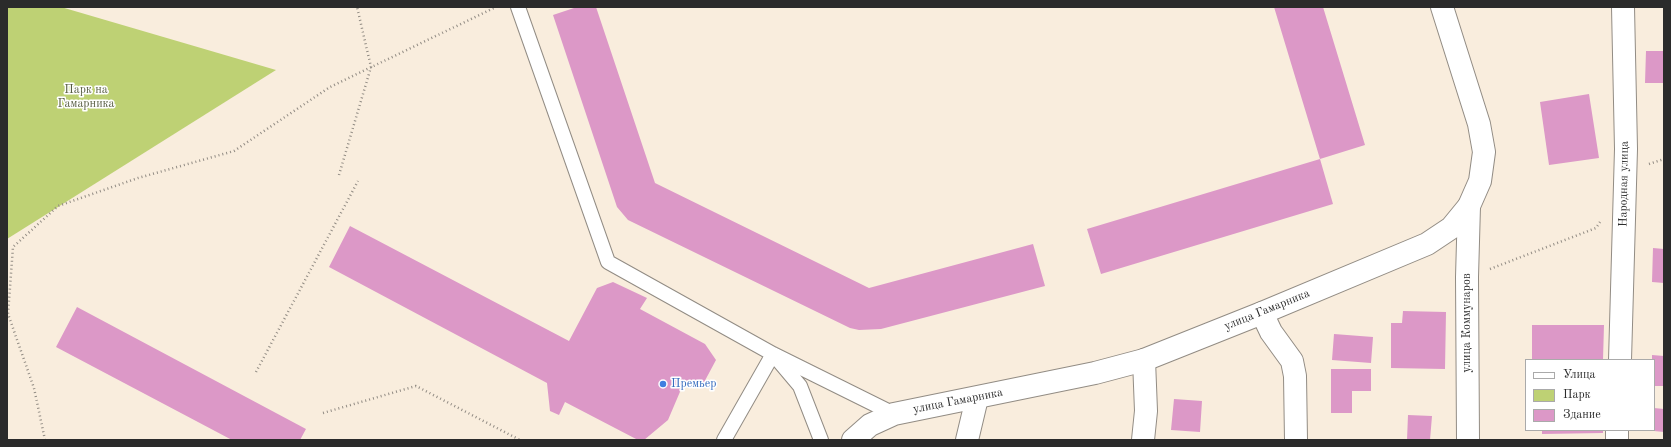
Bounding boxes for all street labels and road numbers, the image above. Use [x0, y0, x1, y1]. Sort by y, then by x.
street label: Народная улица [1616, 141, 1632, 227]
street label: улица Коммунаров [1460, 273, 1474, 373]
street label: улица Гамарника [1222, 286, 1312, 334]
street label: улица Гамарника [912, 385, 1004, 417]

